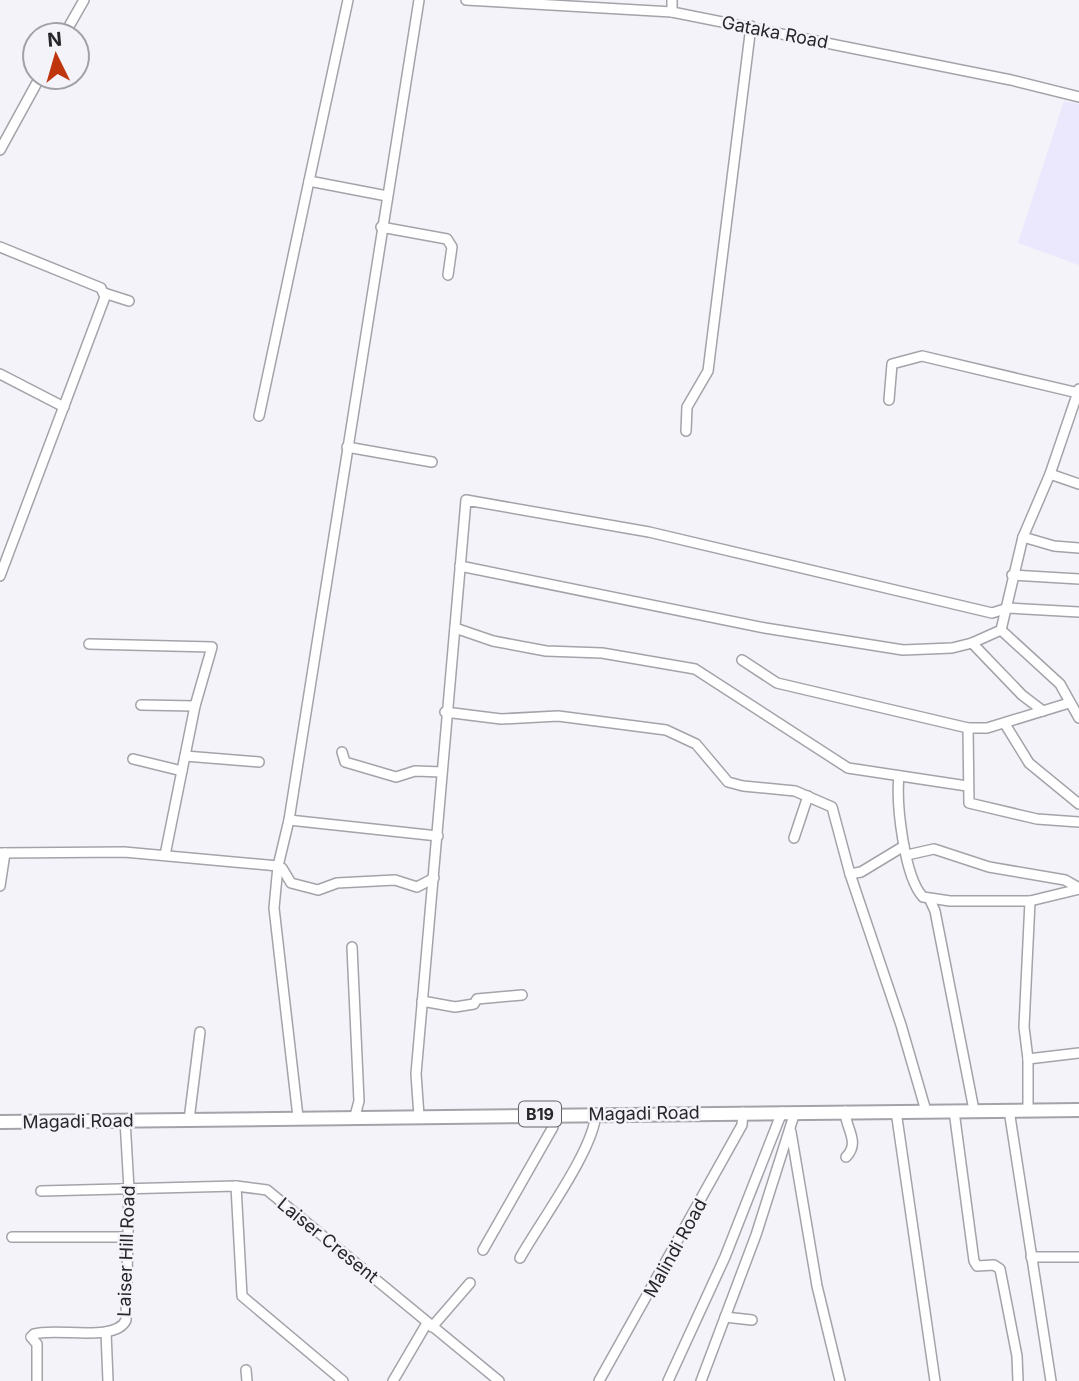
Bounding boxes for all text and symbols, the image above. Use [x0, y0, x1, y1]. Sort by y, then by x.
street label: Gataka Road [720, 11, 830, 53]
north arrow [21, 21, 91, 91]
text: N [46, 27, 63, 52]
road number: B19 [519, 1102, 561, 1126]
street label: Magadi Road [588, 1102, 700, 1124]
street label: Magadi Road [22, 1110, 134, 1132]
street label: Laiser Hill Road [113, 1185, 139, 1317]
street label: Laiser Cresent [274, 1193, 383, 1287]
street label: Malindi Road [639, 1195, 711, 1301]

